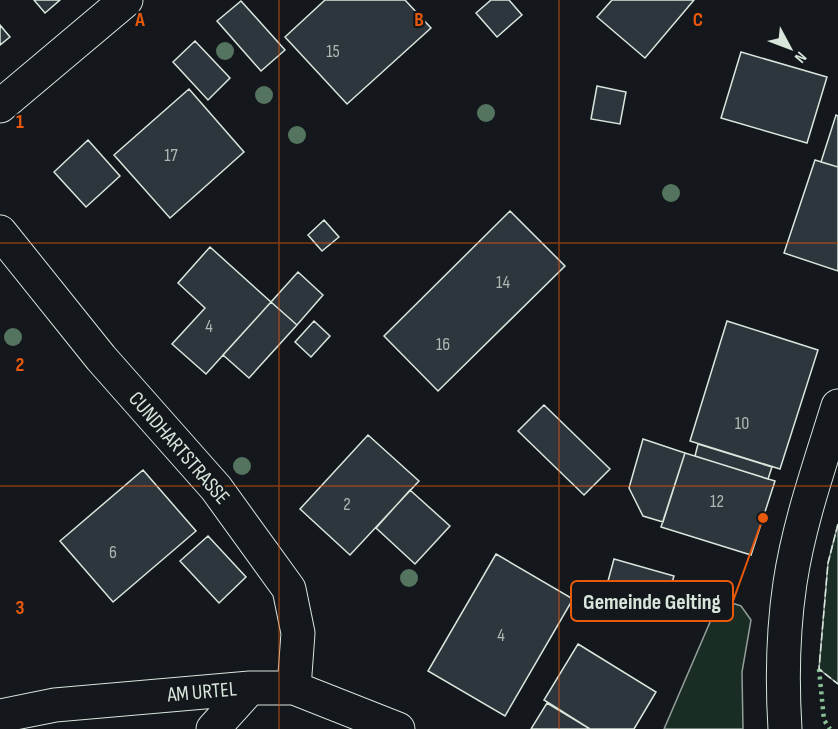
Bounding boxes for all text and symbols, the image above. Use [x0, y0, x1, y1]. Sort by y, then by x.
text: A [134, 8, 145, 32]
text: B [414, 8, 424, 32]
text: C [693, 8, 703, 32]
north arrow [760, 18, 820, 78]
house number: 15 [326, 41, 340, 62]
text: N [790, 47, 810, 66]
text: 1 [16, 110, 24, 134]
house number: 17 [164, 145, 179, 166]
house number: 14 [496, 272, 510, 293]
house number: 4 [205, 316, 213, 337]
house number: 16 [436, 334, 450, 355]
text: 2 [16, 353, 24, 377]
street label: CUNDHARTSTRASSE [123, 386, 235, 510]
house number: 10 [735, 413, 749, 434]
house number: 12 [710, 491, 724, 512]
house number: 2 [343, 494, 351, 515]
house number: 6 [109, 542, 117, 563]
callout: Gemeinde Gelting [571, 581, 733, 621]
text: Gemeinde Gelting [583, 589, 721, 616]
text: 3 [16, 596, 25, 620]
house number: 4 [497, 625, 505, 646]
street label: AM URTEL [165, 676, 238, 708]

